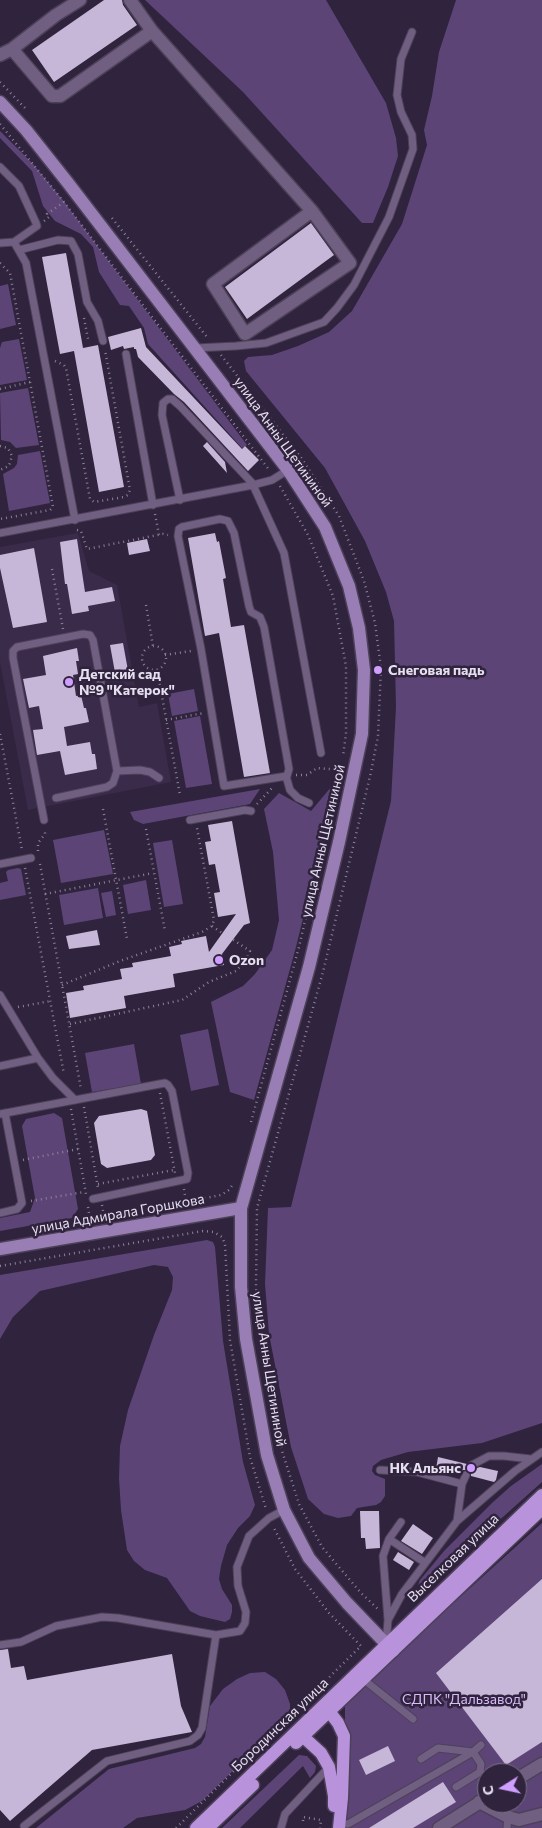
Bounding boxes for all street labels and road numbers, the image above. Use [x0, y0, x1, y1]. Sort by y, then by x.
street label: улица Анны Щетининой [230, 374, 336, 510]
street label: улица Анны Щетининой [297, 763, 349, 919]
street label: улица Адмирала Горшкова [30, 1190, 206, 1238]
street label: улица Анны Щетининой [248, 1290, 290, 1448]
street label: Выселковая улица [404, 1510, 502, 1606]
street label: Бородинская улица [228, 1675, 332, 1775]

